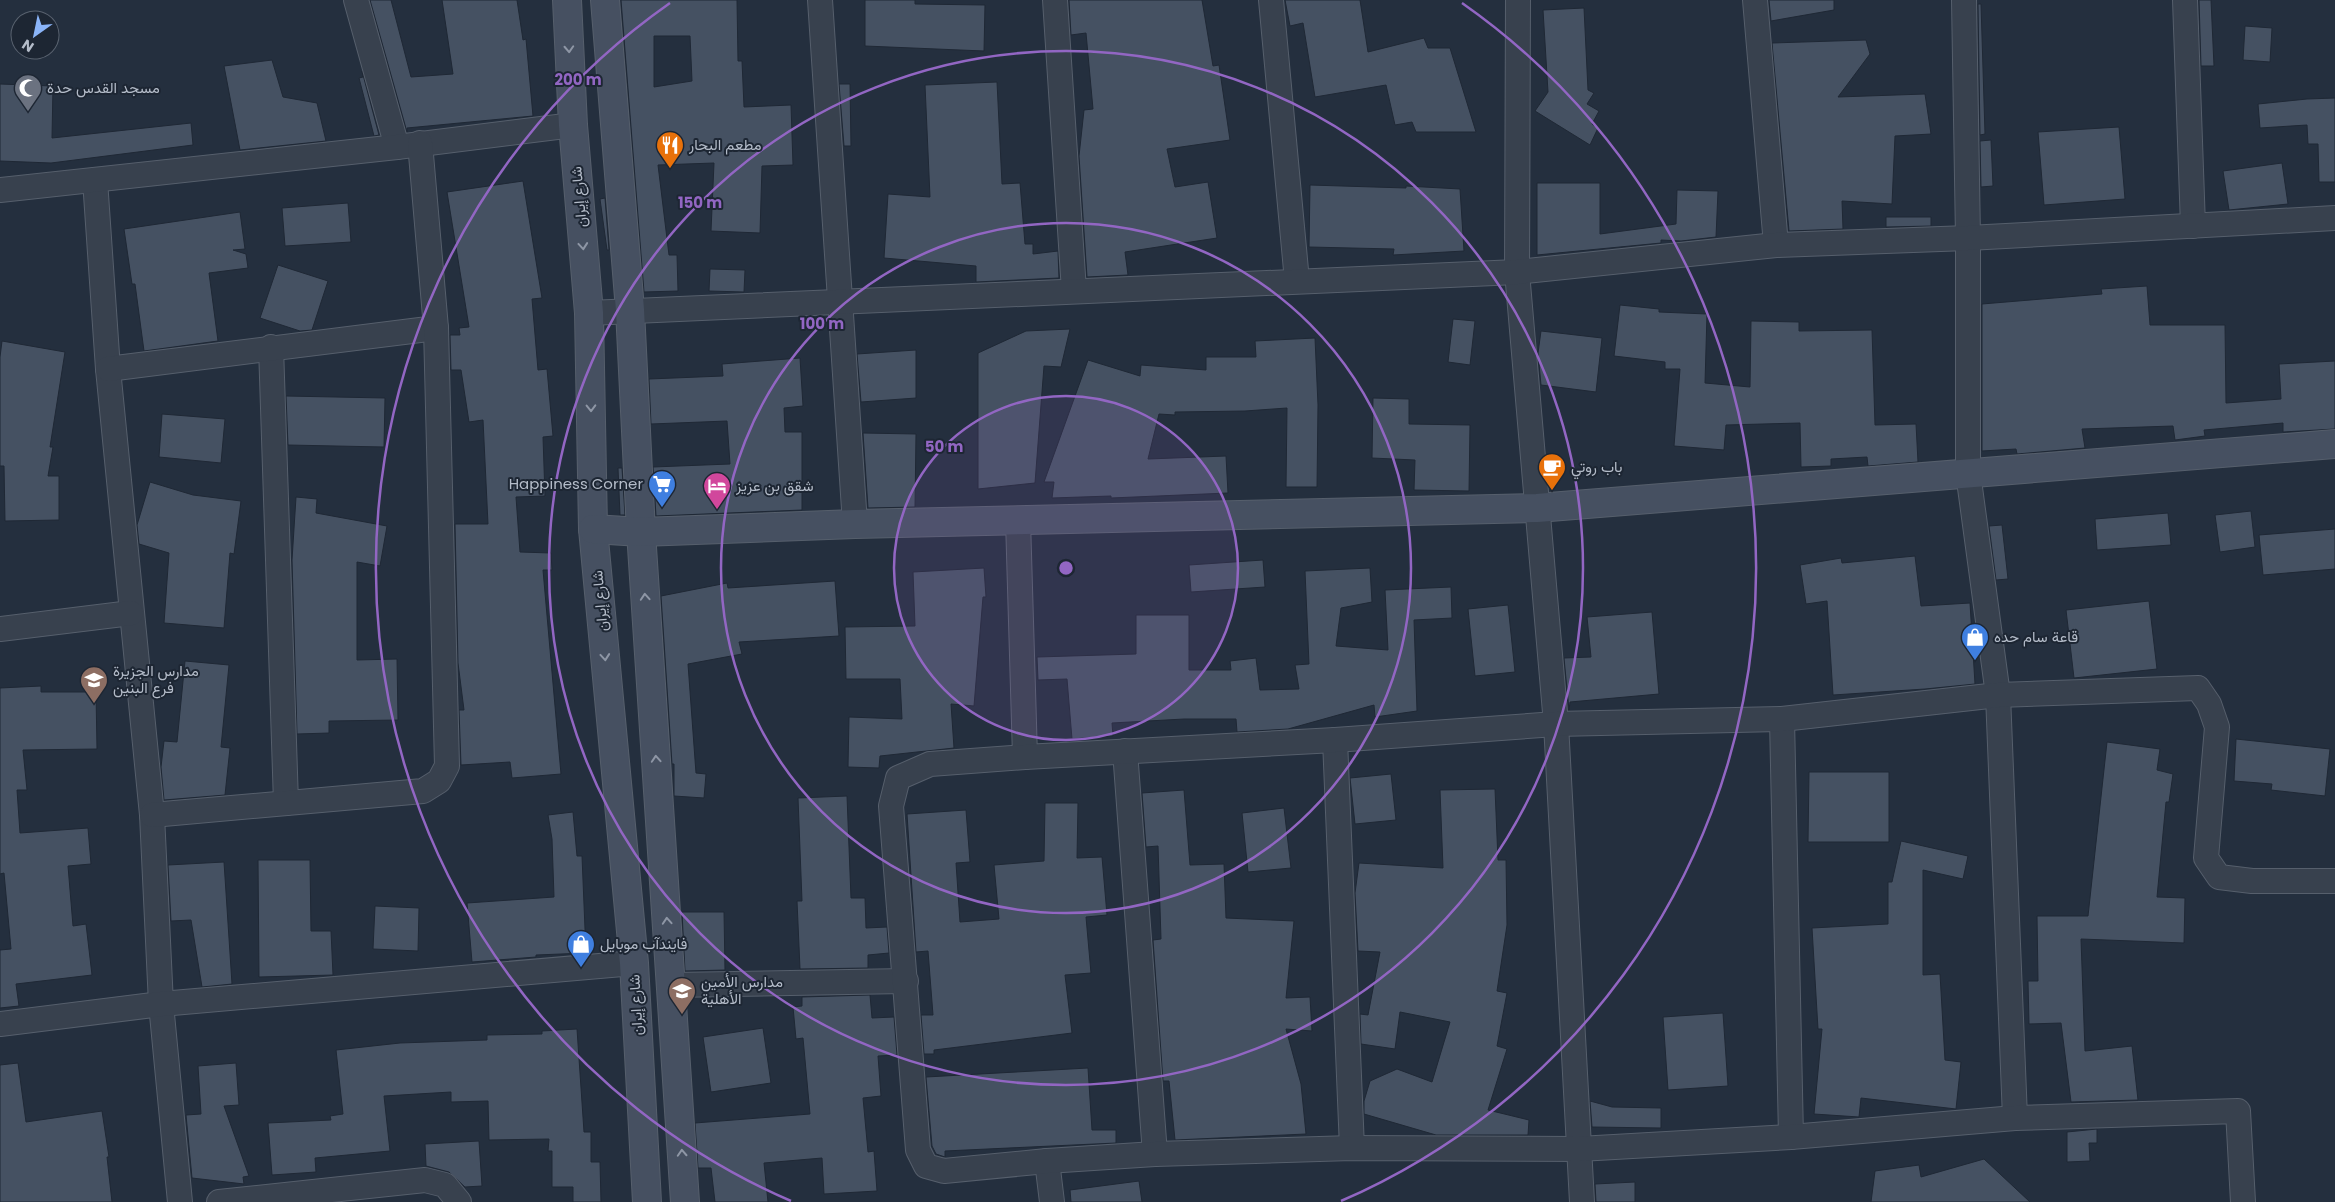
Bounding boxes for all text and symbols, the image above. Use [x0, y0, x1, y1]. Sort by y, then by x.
north arrow [10, 10, 60, 60]
text: N [18, 35, 38, 57]
one-way arrow [564, 45, 575, 53]
text: 200 m [554, 69, 602, 90]
mosque icon: مسجد القدس حدة [13, 73, 43, 112]
place label: مسجد القدس حدة [47, 77, 160, 98]
restaurant icon: مطعم البحار [655, 130, 685, 169]
place label: مطعم البحار [688, 134, 762, 155]
street label: شارع إيران [565, 165, 593, 228]
text: 150 m [678, 192, 722, 213]
one-way arrow [578, 242, 589, 250]
text: 100 m [800, 313, 844, 334]
one-way arrow [586, 404, 596, 412]
text: 50 m [925, 436, 963, 457]
cafe icon: باب روتي [1537, 452, 1567, 491]
place label: باب روتي [1571, 456, 1622, 480]
supermarket icon: Happiness Corner [647, 469, 677, 508]
hotel icon: شقق بن عزيز [702, 471, 732, 510]
place label: Happiness Corner [509, 473, 643, 494]
place label: شقق بن عزيز [735, 475, 814, 496]
centre of rings [1057, 559, 1075, 577]
street label: شارع إيران [586, 569, 614, 632]
one-way arrow [640, 593, 651, 601]
shop icon: قاعة سام حده [1960, 622, 1990, 661]
place label: قاعة سام حده [1994, 626, 2078, 647]
one-way arrow [599, 654, 610, 662]
place label: مدارس الجزيرة فرع البنين [113, 660, 199, 699]
school or university icon: مدارس الجزيرة فرع البنين [79, 665, 109, 704]
one-way arrow [651, 755, 662, 763]
one-way arrow [662, 917, 673, 925]
shop icon: فايندآب موبايل [566, 929, 596, 968]
place label: فايندآب موبايل [600, 933, 687, 954]
place label: مدارس الأمين الأهلية [701, 971, 783, 1009]
street label: شارع إيران [623, 974, 649, 1036]
school or university icon: مدارس الأمين الأهلية [667, 976, 697, 1015]
one-way arrow [676, 1149, 687, 1157]

